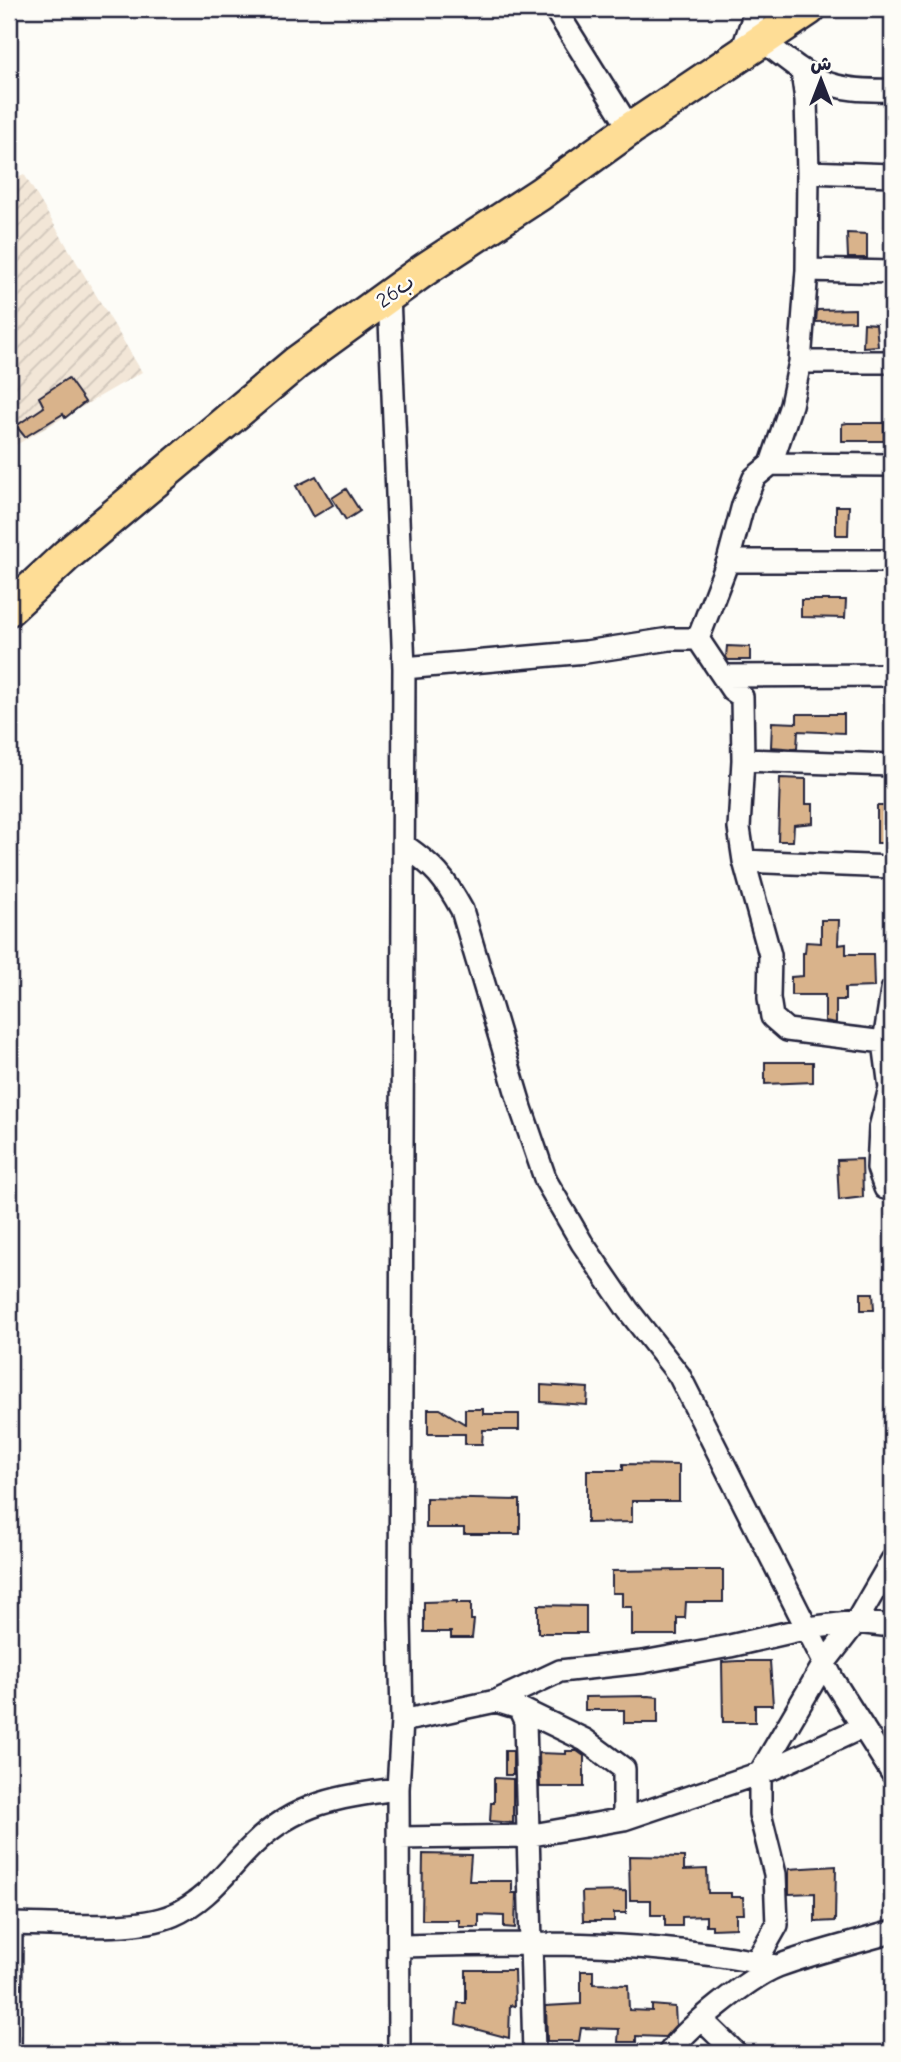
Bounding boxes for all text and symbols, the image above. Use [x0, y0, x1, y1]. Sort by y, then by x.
north arrow [786, 46, 856, 116]
text: ش [811, 53, 832, 75]
street label: 26ب [371, 269, 419, 314]

